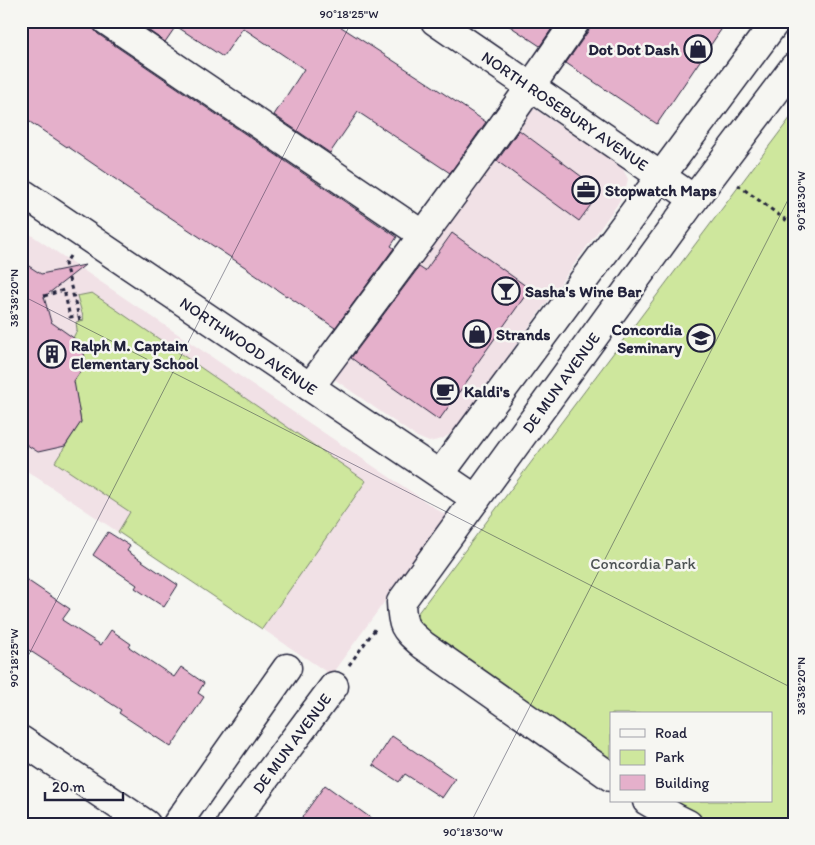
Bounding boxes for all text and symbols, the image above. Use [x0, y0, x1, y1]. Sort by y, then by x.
text: 90°18'25"W [320, 7, 378, 21]
shop icon: Dot Dot Dash [683, 34, 713, 64]
place label: Dot Dot Dash [588, 40, 679, 59]
street label: NORTH ROSEBURY AVENUE [478, 47, 652, 174]
text: 90°18'30"W [794, 171, 808, 231]
office icon: Stopwatch Maps [571, 175, 601, 205]
place label: Stopwatch Maps [605, 181, 717, 201]
text: 38°38'20"N [7, 269, 21, 327]
bar icon: Sasha's Wine Bar [491, 276, 521, 306]
place label: Sasha's Wine Bar [525, 282, 642, 301]
street label: NORTHWOOD AVENUE [177, 293, 321, 399]
shop icon: Strands [462, 319, 492, 349]
place label: Concordia Seminary [611, 320, 683, 358]
school or university icon: Concordia Seminary [686, 323, 716, 353]
place label: Strands [496, 325, 550, 344]
street label: DE MUN AVENUE [518, 328, 604, 437]
place label: Ralph M. Captain Elementary School [71, 336, 199, 374]
building icon: Ralph M. Captain Elementary School [37, 339, 67, 369]
cafe icon: Kaldi's [430, 376, 460, 406]
place label: Kaldi's [464, 382, 510, 401]
park label: Concordia Park [590, 554, 696, 573]
text: 90°18'25"W [7, 629, 21, 687]
text: 38°38'20"N [794, 657, 808, 715]
street label: DE MUN AVENUE [248, 689, 335, 797]
legend [610, 712, 772, 802]
text: Road [655, 724, 688, 742]
text: Park [655, 748, 685, 766]
scale bar [45, 770, 122, 802]
text: Building [655, 774, 709, 792]
text: 20 m [52, 778, 86, 796]
text: 90°18'30"W [443, 825, 503, 839]

